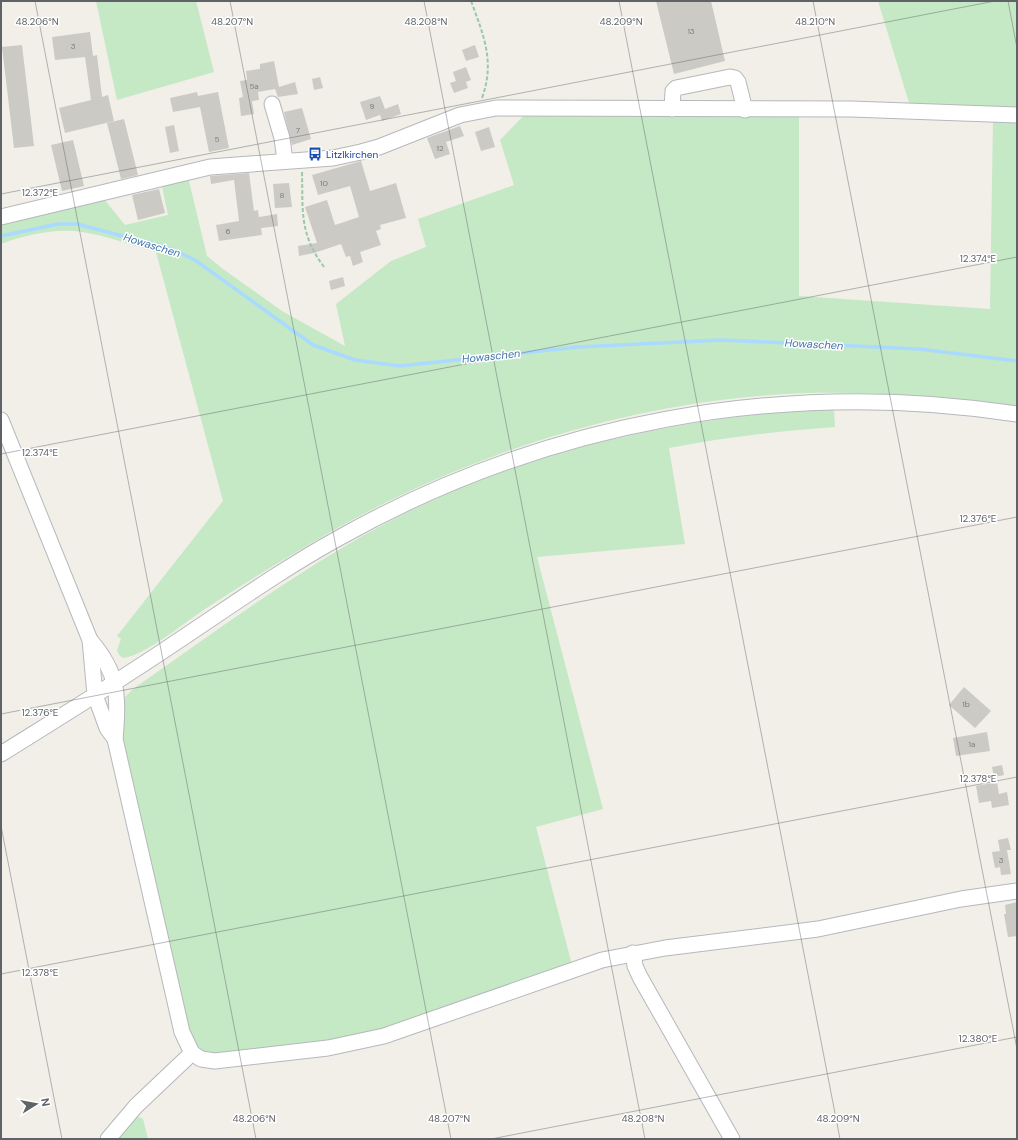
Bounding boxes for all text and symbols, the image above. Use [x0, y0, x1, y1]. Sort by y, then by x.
text: 48.206°N [15, 15, 59, 28]
text: 48.207°N [211, 15, 253, 28]
text: 48.208°N [404, 15, 448, 28]
text: 48.209°N [599, 15, 643, 28]
text: 48.210°N [795, 15, 835, 28]
house number: 13 [687, 26, 695, 36]
house number: 3 [71, 41, 76, 51]
house number: 5a [249, 81, 259, 91]
house number: 9 [369, 101, 375, 111]
house number: 7 [296, 125, 300, 135]
house number: 5 [215, 134, 220, 144]
house number: 12 [436, 143, 444, 153]
bus stop icon: Litzlkirchen [307, 146, 323, 162]
place label: Litzlkirchen [326, 148, 378, 161]
house number: 10 [320, 178, 329, 188]
text: 12.372°E [22, 186, 59, 199]
house number: 8 [280, 190, 285, 200]
house number: 6 [225, 226, 231, 236]
water label: Howaschen [122, 230, 182, 260]
text: 12.374°E [960, 252, 997, 265]
water label: Howaschen [784, 335, 844, 353]
water label: Howaschen [461, 346, 521, 366]
text: 12.374°E [22, 446, 59, 459]
text: 12.376°E [959, 512, 997, 525]
house number: 1b [962, 699, 970, 709]
text: 12.376°E [21, 706, 59, 719]
house number: 1a [969, 739, 975, 749]
text: 12.378°E [960, 772, 997, 785]
house number: 3 [999, 855, 1004, 865]
text: 12.378°E [22, 966, 59, 979]
text: 12.380°E [959, 1032, 998, 1045]
north arrow [16, 1084, 56, 1124]
text: N [38, 1097, 53, 1107]
text: 48.206°N [232, 1112, 276, 1125]
text: 48.207°N [428, 1112, 470, 1125]
text: 48.208°N [621, 1112, 665, 1125]
text: 48.209°N [816, 1112, 860, 1125]

